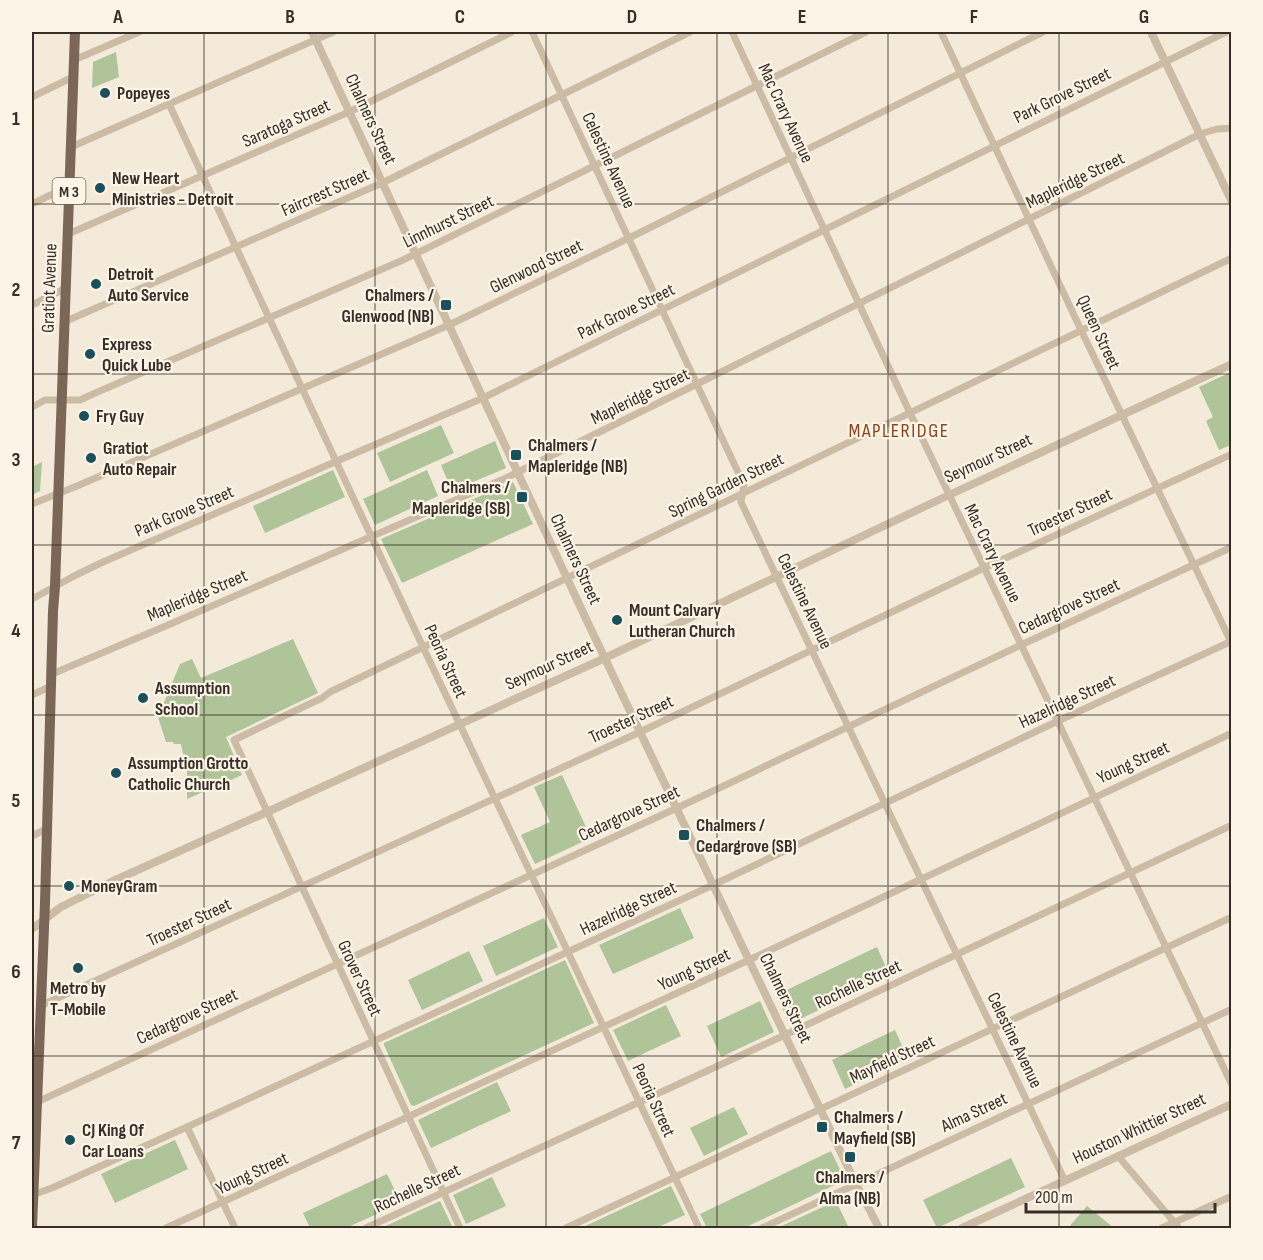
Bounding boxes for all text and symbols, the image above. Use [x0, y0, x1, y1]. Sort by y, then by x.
text: A [112, 5, 123, 29]
text: B [285, 5, 295, 29]
text: C [455, 5, 465, 29]
text: D [627, 5, 637, 29]
text: E [798, 5, 806, 29]
text: F [970, 5, 978, 29]
text: G [1139, 5, 1149, 29]
street label: Mac Crary Avenue [753, 60, 818, 166]
street label: Park Grove Street [1010, 63, 1115, 128]
street label: Chalmers Street [340, 70, 401, 168]
place label: Popeyes [117, 83, 170, 104]
marker: Popeyes [98, 86, 112, 100]
street label: Saratoga Street [239, 95, 334, 152]
text: 1 [12, 107, 20, 131]
street label: Celestine Avenue [577, 109, 640, 212]
street label: Mapleridge Street [1023, 147, 1128, 213]
street label: Faircrest Street [278, 164, 373, 221]
place label: New Heart Ministries - Detroit [112, 168, 234, 210]
road number: M 3 [52, 178, 86, 204]
marker: New Heart Ministries - Detroit [93, 181, 107, 195]
street label: Linnhurst Street [399, 190, 497, 252]
street label: Glenwood Street [486, 235, 586, 298]
street label: Gratiot Avenue [37, 243, 62, 333]
place label: Detroit Auto Service [107, 264, 189, 306]
marker: Detroit Auto Service [89, 277, 103, 291]
text: 2 [12, 278, 20, 302]
street label: Park Grove Street [574, 279, 679, 344]
place label: Chalmers / Glenwood (NB) [342, 285, 434, 327]
street label: Queen Street [1072, 292, 1125, 373]
marker: Chalmers / Glenwood (NB) [439, 298, 453, 312]
place label: Express Quick Lube [102, 334, 171, 376]
marker: Express Quick Lube [83, 347, 97, 361]
street label: Mapleridge Street [588, 363, 693, 429]
place label: Fry Guy [96, 406, 145, 427]
marker: Fry Guy [77, 409, 91, 423]
district label: MAPLERIDGE [849, 419, 949, 443]
street label: Seymour Street [941, 429, 1036, 488]
place label: Chalmers / Mapleridge (NB) [528, 435, 627, 477]
place label: Gratiot Auto Repair [102, 438, 177, 480]
text: 3 [12, 448, 21, 472]
marker: Chalmers / Mapleridge (NB) [509, 448, 523, 462]
street label: Spring Garden Street [665, 448, 788, 522]
marker: Gratiot Auto Repair [84, 451, 98, 465]
place label: Chalmers / Mapleridge (SB) [412, 477, 510, 519]
street label: Park Grove Street [132, 481, 237, 542]
street label: Troester Street [1025, 484, 1116, 541]
marker: Chalmers / Mapleridge (SB) [515, 490, 529, 504]
street label: Mac Crary Avenue [960, 500, 1026, 606]
street label: Chalmers Street [545, 510, 606, 608]
street label: Celestine Avenue [772, 550, 837, 652]
street label: Mapleridge Street [144, 565, 251, 626]
street label: Cedargrove Street [1015, 574, 1124, 639]
place label: Mount Calvary Lutheran Church [629, 600, 735, 642]
marker: Mount Calvary Lutheran Church [610, 613, 624, 627]
text: 4 [11, 619, 21, 643]
street label: Peoria Street [419, 621, 472, 702]
street label: Seymour Street [502, 636, 597, 695]
street label: Hazelridge Street [1016, 670, 1119, 733]
place label: Assumption School [154, 678, 230, 720]
marker: Assumption School [136, 691, 150, 705]
street label: Troester Street [586, 691, 677, 748]
street label: Young Street [1094, 736, 1173, 788]
place label: Assumption Grotto Catholic Church [127, 753, 249, 795]
marker: Assumption Grotto Catholic Church [109, 766, 123, 780]
street label: Cedargrove Street [575, 781, 684, 846]
text: 5 [12, 789, 21, 813]
place label: Chalmers / Cedargrove (SB) [696, 815, 797, 857]
marker: Chalmers / Cedargrove (SB) [677, 828, 691, 842]
place label: MoneyGram [81, 876, 157, 897]
street label: Hazelridge Street [577, 877, 680, 940]
marker: MoneyGram [62, 879, 76, 893]
street label: Troester Street [144, 894, 235, 951]
street label: Grover Street [333, 937, 386, 1020]
street label: Young Street [655, 943, 734, 995]
street label: Chalmers Street [755, 950, 817, 1047]
street label: Rochelle Street [812, 955, 905, 1014]
text: 6 [11, 960, 21, 984]
marker: Metro by T-Mobile [71, 961, 85, 975]
place label: Metro by T-Mobile [50, 978, 107, 1020]
street label: Cedargrove Street [133, 984, 242, 1049]
street label: Celestine Avenue [982, 989, 1047, 1091]
street label: Mayfield Street [846, 1030, 939, 1088]
street label: Peoria Street [627, 1060, 680, 1141]
street label: Alma Street [937, 1088, 1011, 1137]
street label: Houston Whittier Street [1069, 1088, 1210, 1168]
place label: Chalmers / Mayfield (SB) [834, 1107, 916, 1149]
place label: CJ King Of Car Loans [82, 1120, 144, 1162]
marker: Chalmers / Mayfield (SB) [815, 1120, 829, 1134]
text: 7 [12, 1131, 21, 1155]
marker: CJ King Of Car Loans [63, 1133, 77, 1147]
street label: Young Street [213, 1147, 292, 1199]
marker: Chalmers / Alma (NB) [843, 1150, 857, 1164]
street label: Rochelle Street [371, 1159, 464, 1218]
place label: Chalmers / Alma (NB) [816, 1167, 885, 1209]
scale bar [1026, 1176, 1215, 1214]
text: 200 m [1035, 1187, 1073, 1208]

